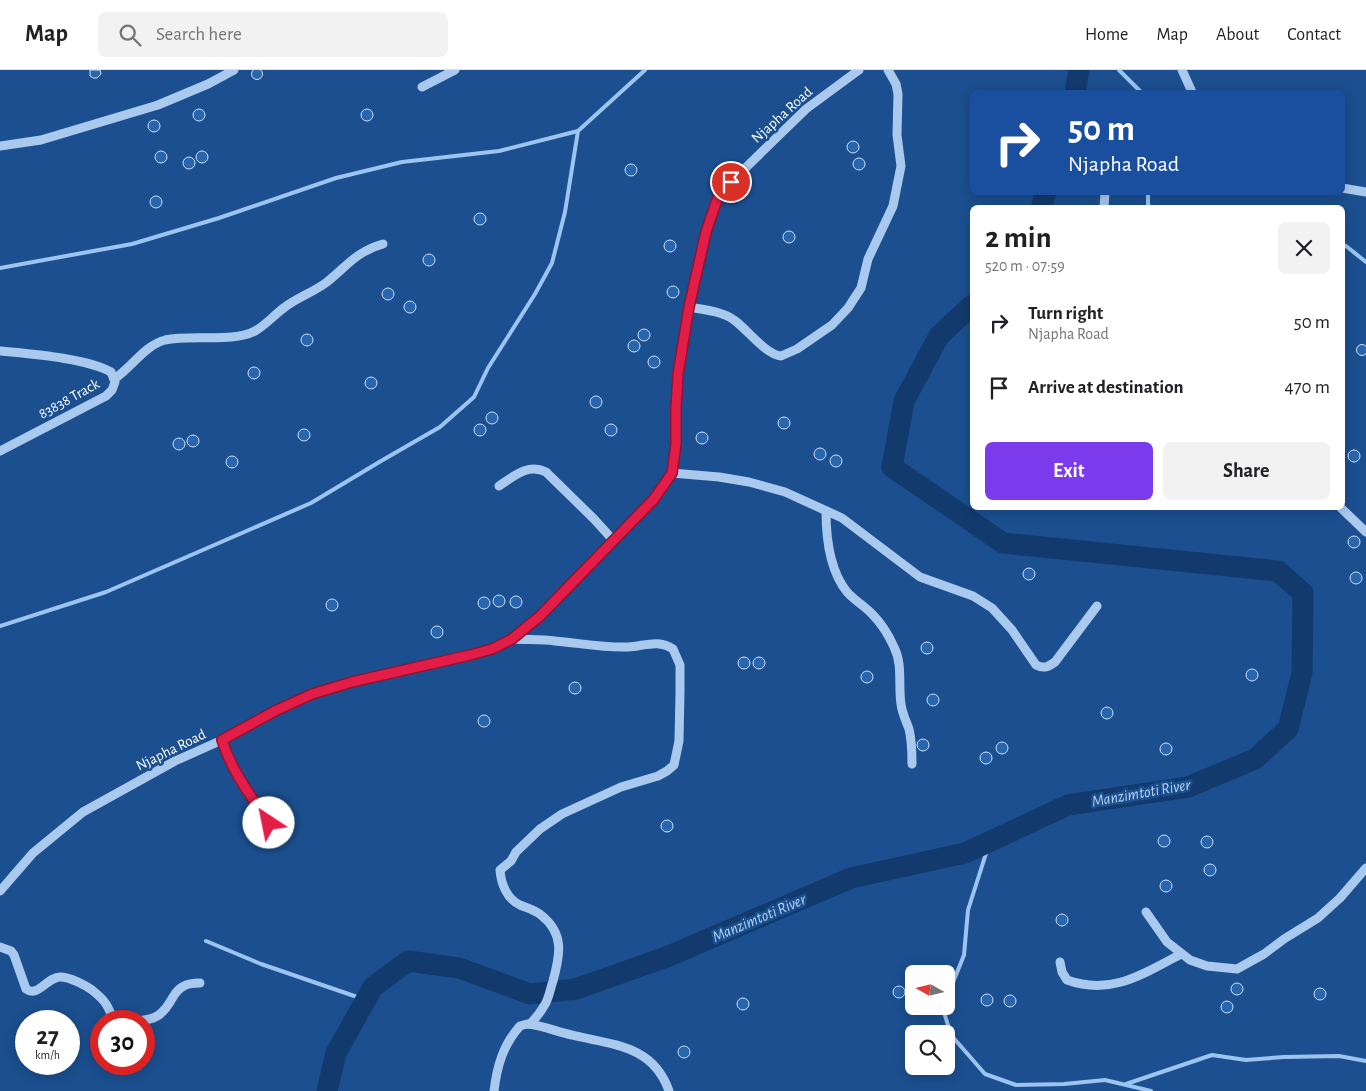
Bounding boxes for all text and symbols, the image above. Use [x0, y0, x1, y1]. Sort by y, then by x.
search box [98, 12, 448, 57]
icon: search [116, 21, 144, 49]
text: Map [25, 22, 68, 46]
text: Search here [156, 25, 242, 44]
text: Home [1085, 26, 1128, 44]
text: Map [1156, 26, 1188, 44]
text: About [1216, 26, 1259, 44]
text: Contact [1287, 26, 1341, 44]
street label: Njapha Road [749, 84, 815, 146]
icon: right [985, 110, 1050, 175]
text: 50 m [1068, 112, 1135, 147]
text: Njapha Road [1068, 153, 1179, 175]
pin [710, 161, 752, 203]
icon: arrive [717, 168, 745, 196]
button: close [1278, 222, 1330, 274]
text: 2 min [985, 223, 1052, 253]
text: 520 m · 07:59 [985, 258, 1065, 274]
text: Turn right [1028, 304, 1103, 323]
icon: right [985, 309, 1013, 337]
text: 50 m [1294, 313, 1330, 332]
text: Njapha Road [1028, 326, 1109, 342]
icon: arrive [985, 374, 1013, 402]
street label: 83838 Track [36, 376, 102, 422]
text: Arrive at destination [1028, 378, 1184, 397]
text: 470 m [1285, 378, 1330, 397]
button: Exit [985, 442, 1153, 500]
button: Share [1163, 442, 1330, 500]
street label: Njapha Road [134, 727, 209, 773]
water label: Manzimtoti River [1090, 776, 1192, 810]
position arrow [242, 796, 294, 848]
water label: Manzimtoti River [710, 891, 809, 945]
north arrow [905, 965, 955, 1015]
map controls [905, 965, 955, 1075]
speed limit sign: 30 [90, 1010, 155, 1075]
text: 27 [36, 1024, 59, 1049]
button: search [905, 1025, 955, 1075]
text: km/h [35, 1049, 60, 1061]

